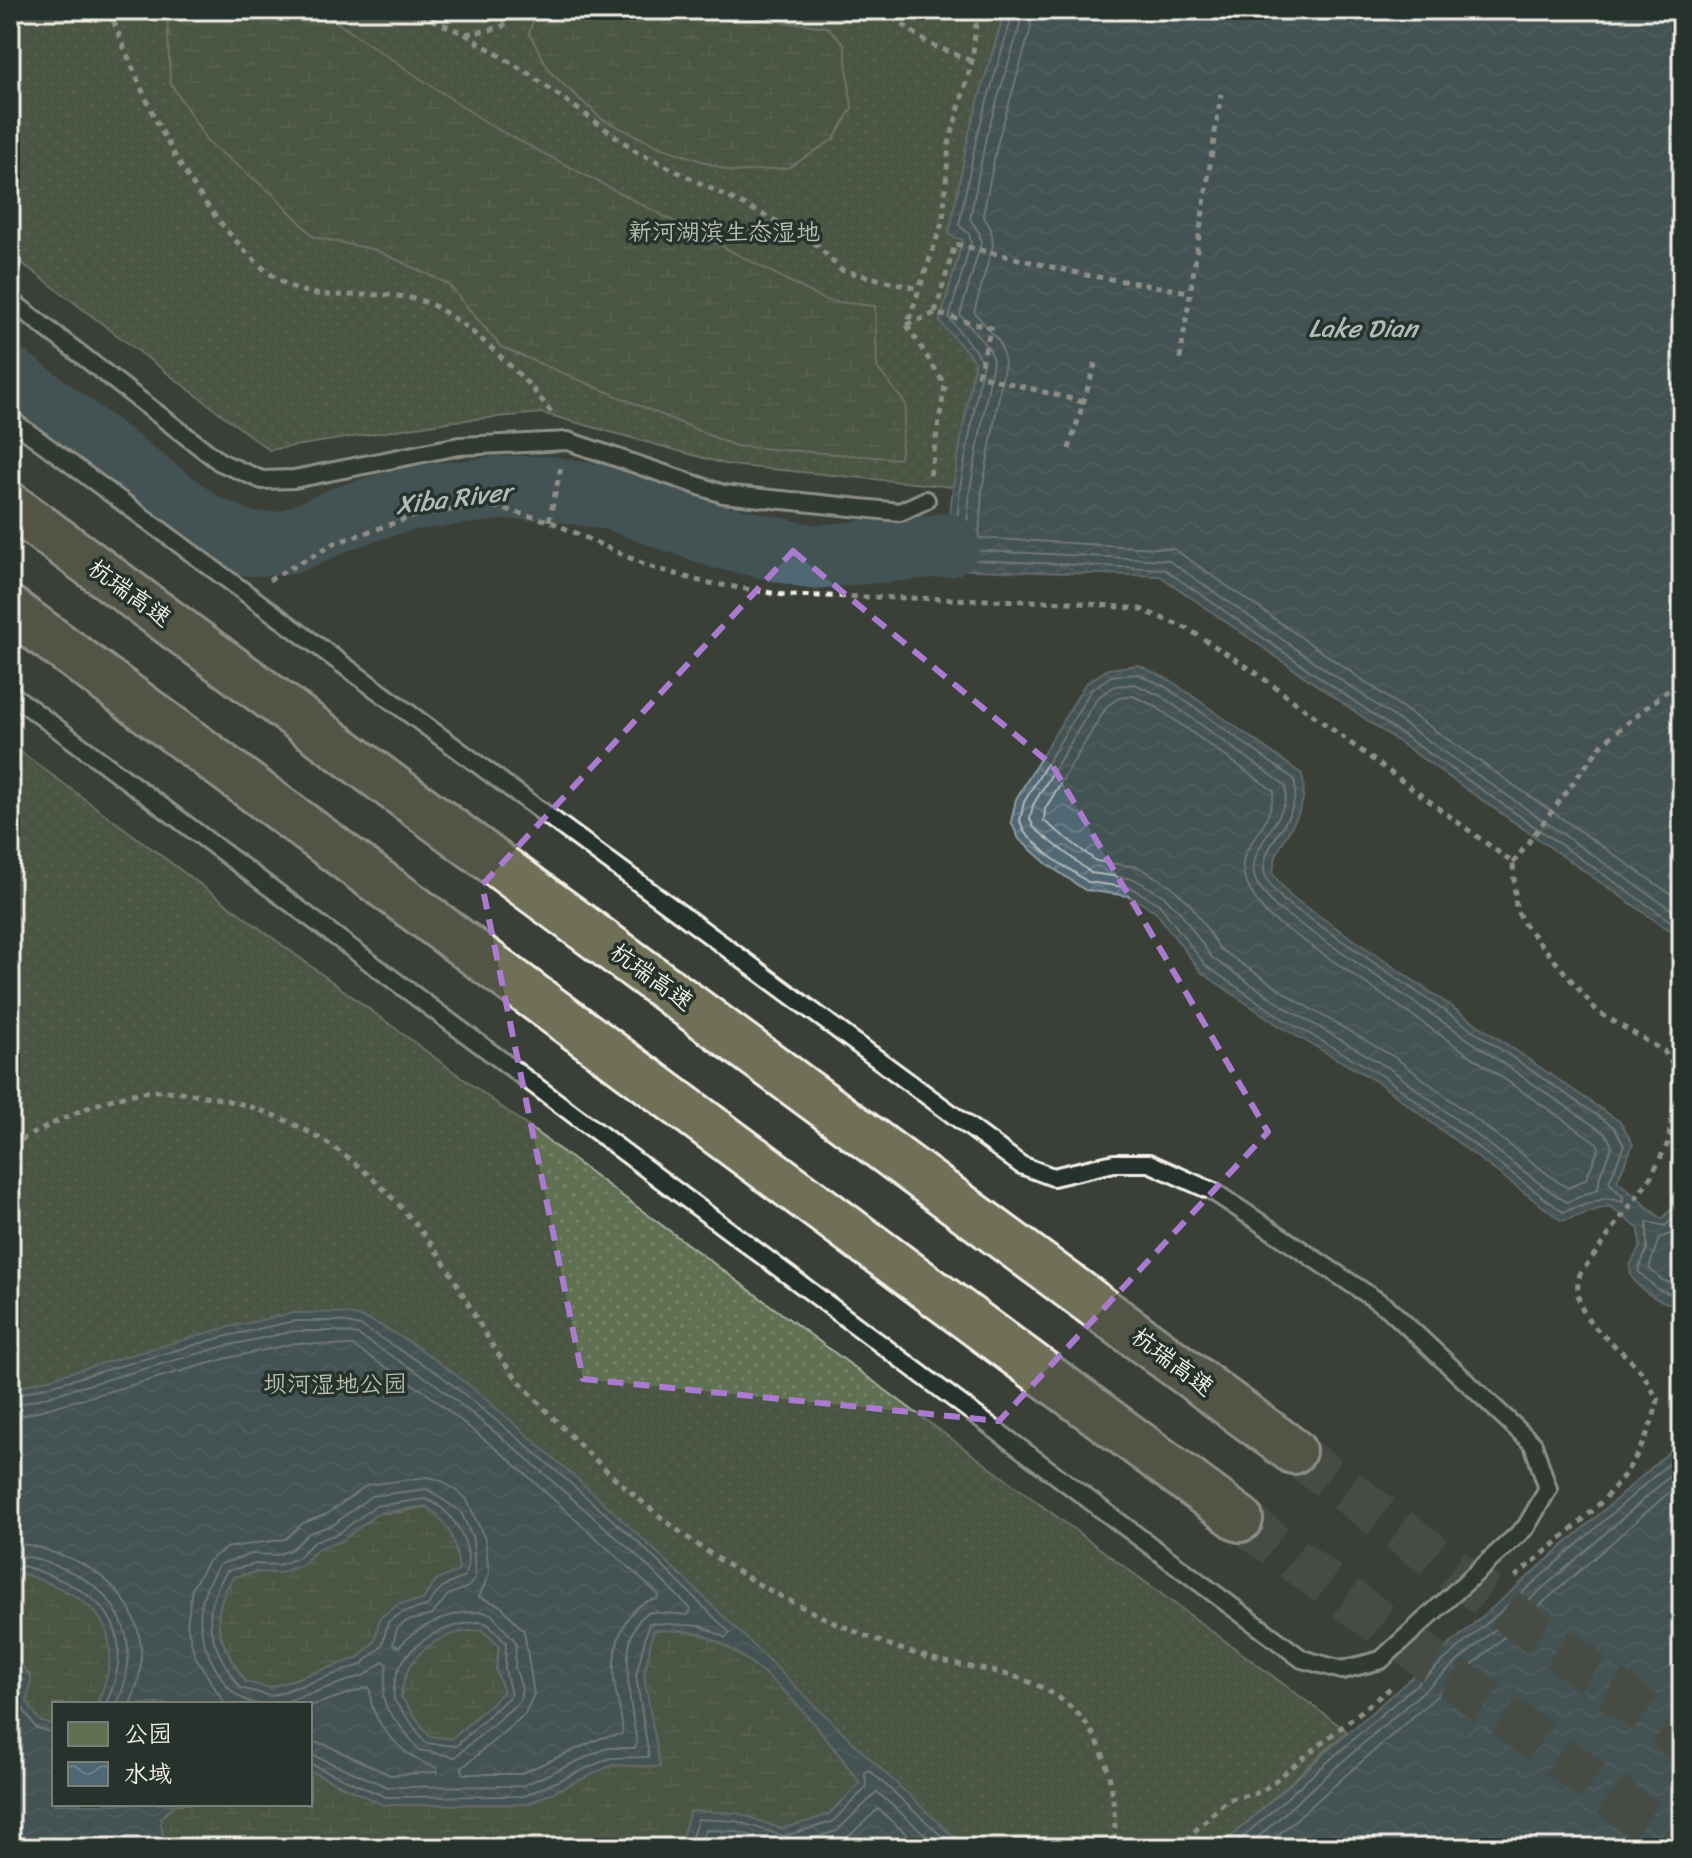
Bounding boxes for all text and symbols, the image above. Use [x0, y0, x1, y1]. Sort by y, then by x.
park label: 新河湖滨生态湿地 [628, 211, 820, 253]
water label: Lake Dian [1309, 305, 1420, 351]
water label: Xiba River [393, 468, 519, 528]
street label: 杭瑞高速 [79, 548, 181, 638]
street label: 杭瑞高速 [601, 932, 703, 1022]
street label: 杭瑞高速 [1122, 1316, 1224, 1408]
park label: 坝河湿地公园 [263, 1363, 407, 1405]
legend [52, 1702, 312, 1806]
text: 公园 [124, 1713, 172, 1755]
text: 水域 [124, 1753, 172, 1795]

